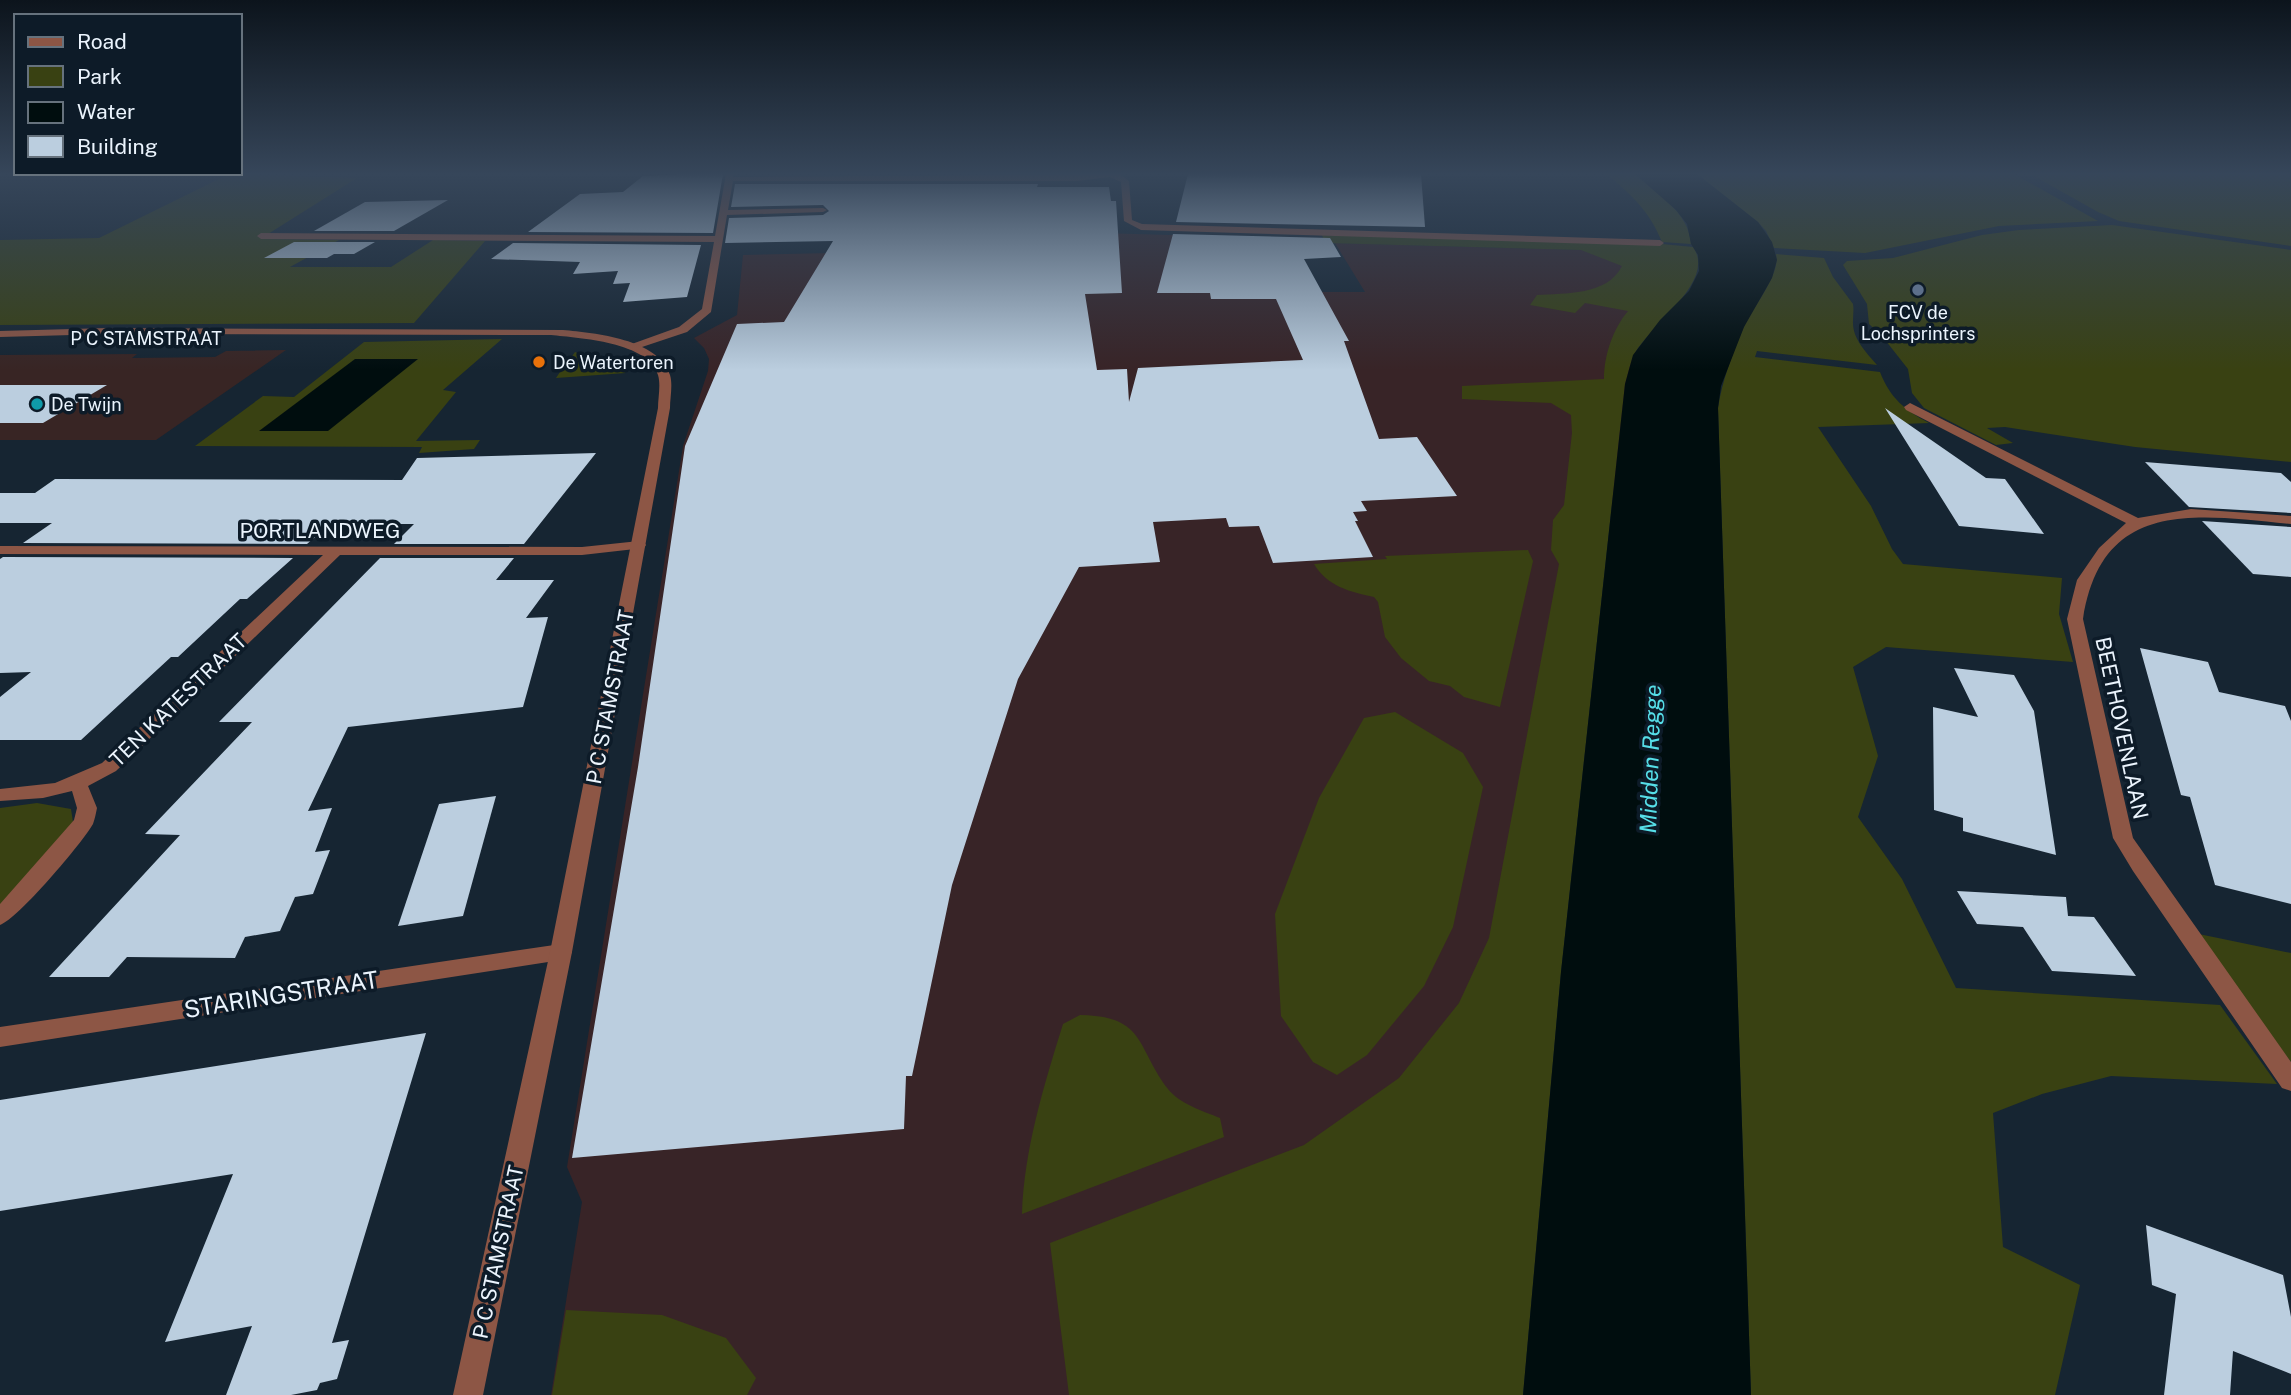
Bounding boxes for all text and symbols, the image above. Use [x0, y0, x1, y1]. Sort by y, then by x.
legend [14, 14, 242, 175]
text: Road [77, 29, 127, 54]
text: Park [77, 64, 122, 89]
text: Water [77, 99, 135, 124]
text: Building [77, 134, 158, 159]
marker: FCV de Lochsprinters [1910, 282, 1926, 298]
place label: FCV de Lochsprinters [1861, 302, 1975, 344]
street label: P C STAMSTRAAT [70, 328, 222, 349]
place label: De Watertoren [553, 352, 674, 373]
marker: De Watertoren [531, 354, 547, 370]
place label: De Twijn [51, 394, 122, 415]
marker: De Twijn [29, 396, 45, 412]
street label: PORTLANDWEG [240, 518, 400, 543]
street label: P C STAMSTRAAT [581, 608, 639, 786]
street label: TEN KATESTRAAT [104, 628, 252, 772]
street label: BEETHOVENLAAN [2090, 635, 2154, 821]
water label: Midden Regge [1634, 684, 1666, 834]
street label: STARINGSTRAAT [182, 965, 380, 1023]
street label: P C STAMSTRAAT [467, 1163, 529, 1341]

